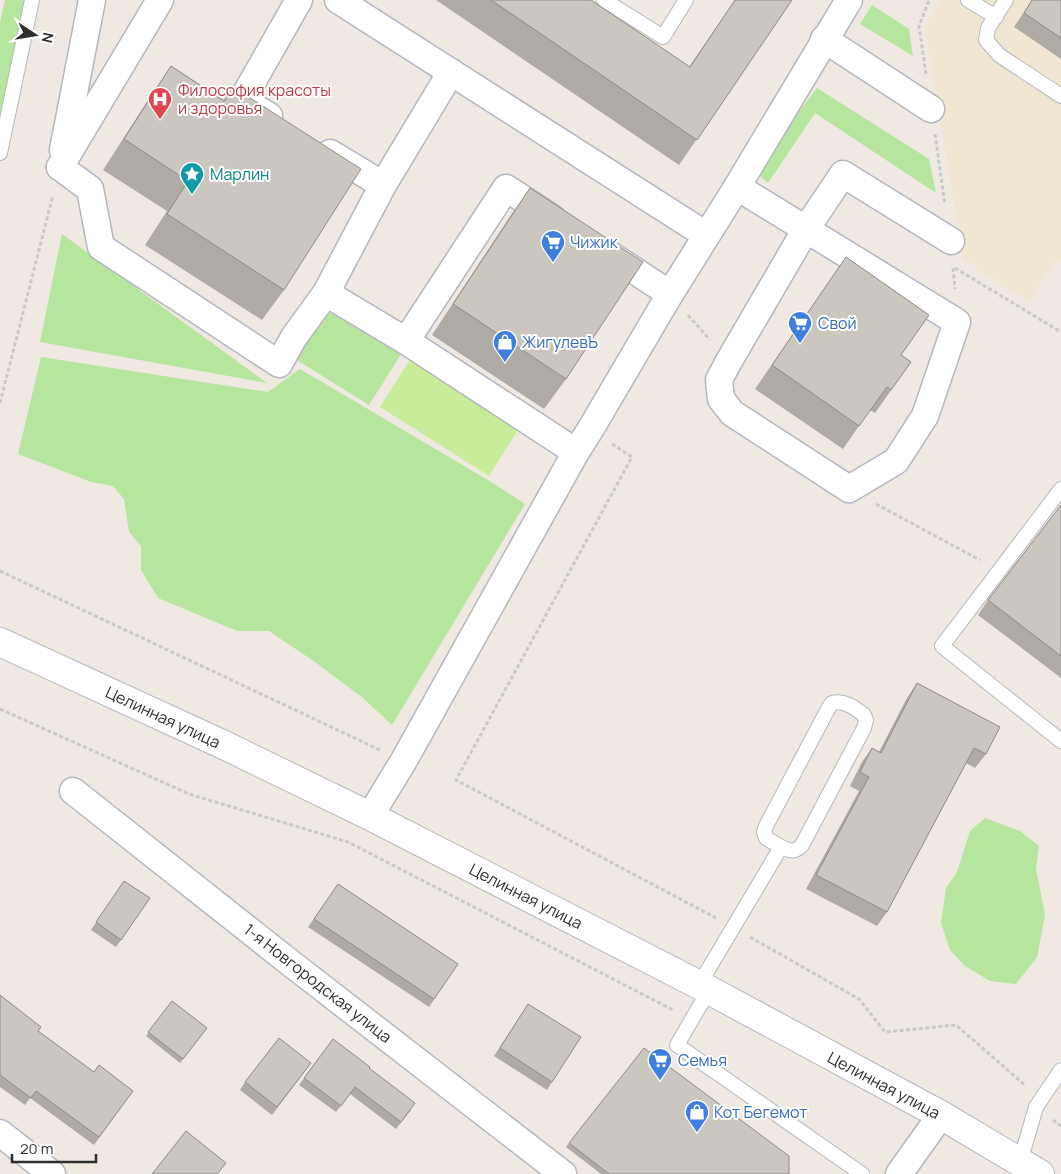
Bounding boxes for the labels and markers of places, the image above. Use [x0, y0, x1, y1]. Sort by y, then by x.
place label: Философия красоты и здоровья [178, 79, 331, 119]
hospital icon: Философия красоты и здоровья [147, 86, 173, 120]
place icon: Марлин [179, 161, 205, 195]
place label: Марлин [210, 163, 270, 185]
supermarket icon: Чижик [540, 229, 566, 263]
place label: Чижик [570, 231, 619, 253]
supermarket icon: Свой [787, 310, 813, 344]
place label: Свой [818, 312, 857, 334]
shop icon: ЖигулевЪ [492, 329, 518, 363]
place label: ЖигулевЪ [522, 331, 598, 353]
supermarket icon: Семья [647, 1047, 673, 1081]
place label: Семья [678, 1049, 727, 1071]
shop icon: Кот Бегемот [684, 1099, 710, 1133]
place label: Кот Бегемот [714, 1101, 807, 1123]

